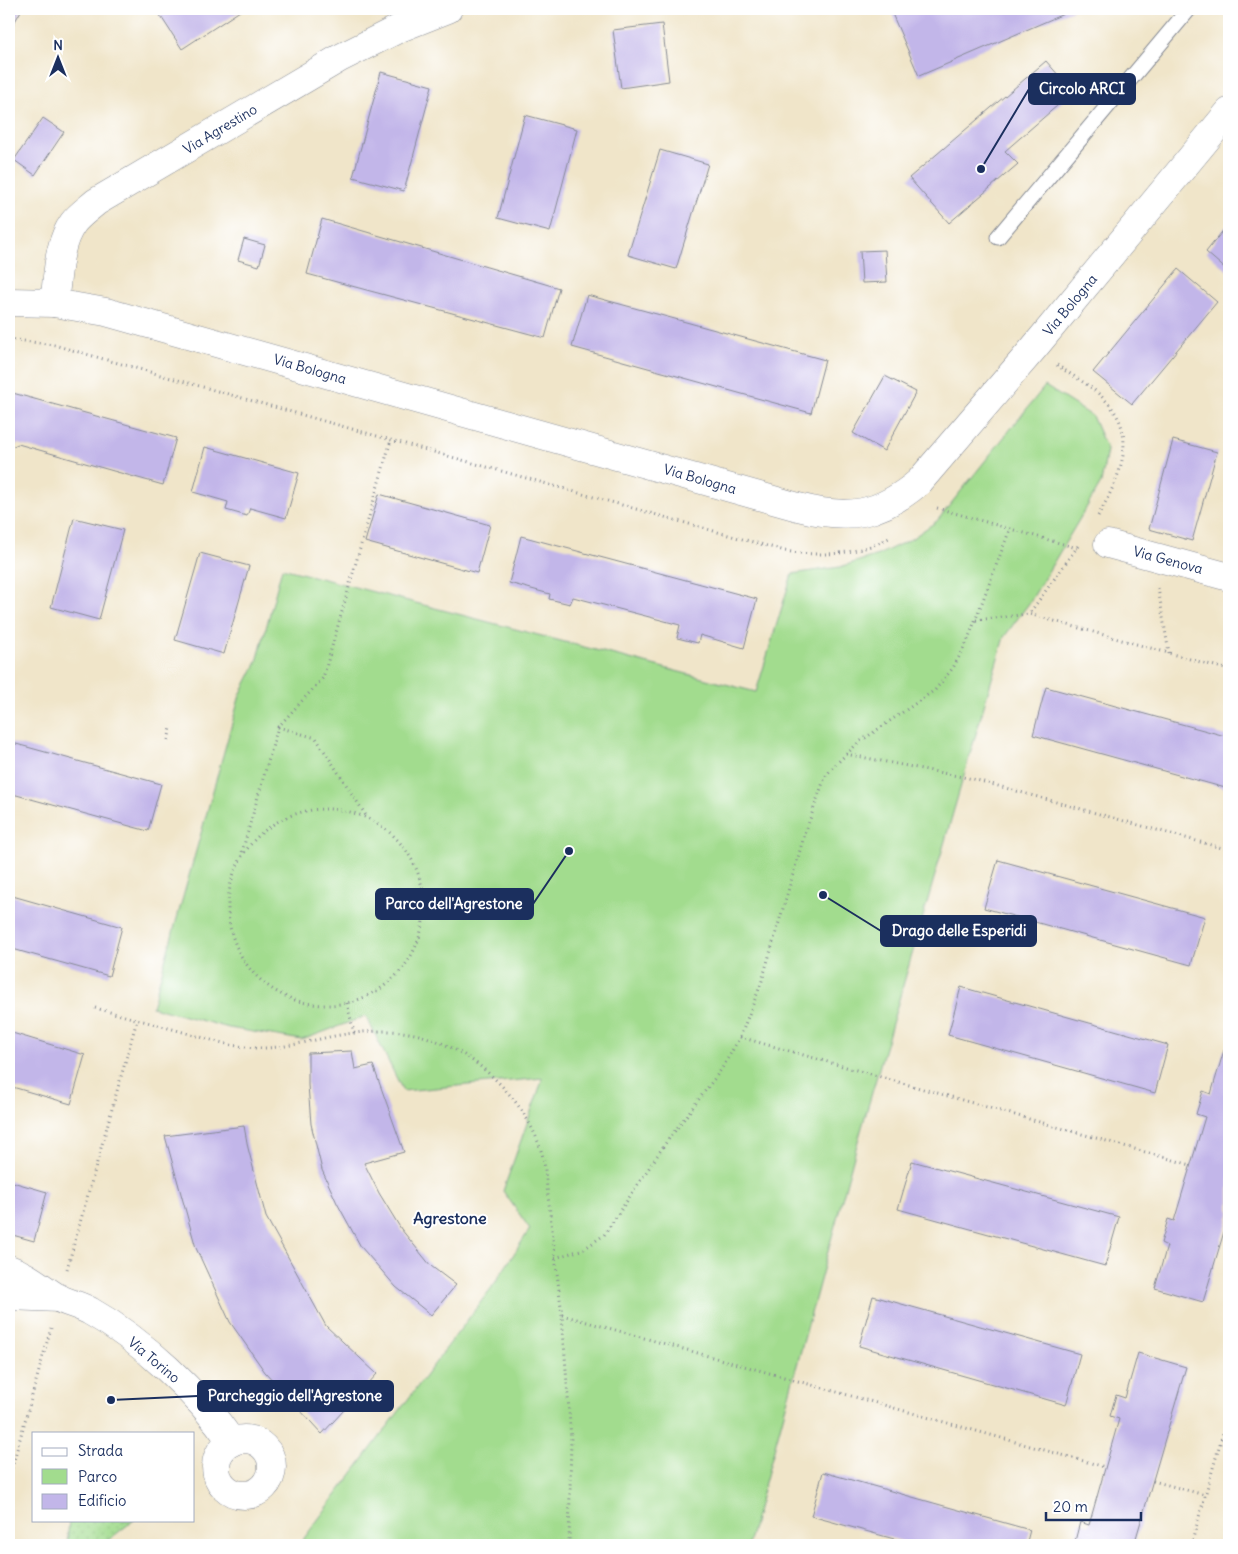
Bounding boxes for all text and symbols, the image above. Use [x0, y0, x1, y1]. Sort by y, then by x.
north arrow [32, 32, 82, 82]
text: N [53, 36, 63, 54]
callout: Circolo ARCI [1029, 74, 1135, 104]
text: Circolo ARCI [1039, 79, 1125, 98]
street label: Via Agrestino [180, 100, 260, 158]
street label: Via Bologna [1039, 270, 1101, 340]
street label: Via Bologna [271, 350, 349, 388]
street label: Via Bologna [661, 460, 739, 498]
street label: Via Genova [1131, 542, 1205, 578]
callout: Parco dell'Agrestone [376, 889, 533, 919]
text: Parco dell'Agrestone [385, 894, 523, 914]
callout: Drago delle Esperidi [881, 916, 1036, 946]
text: Drago delle Esperidi [892, 921, 1026, 941]
district label: Agrestone [413, 1208, 487, 1229]
street label: Via Torino [124, 1333, 184, 1387]
callout: Parcheggio dell'Agrestone [198, 1381, 393, 1411]
text: Parcheggio dell'Agrestone [208, 1386, 382, 1406]
legend [32, 1432, 195, 1522]
text: Strada [78, 1441, 123, 1460]
text: Parco [78, 1467, 117, 1486]
scale bar [1046, 1489, 1140, 1521]
text: Edificio [78, 1491, 126, 1510]
text: 20 m [1053, 1497, 1088, 1516]

